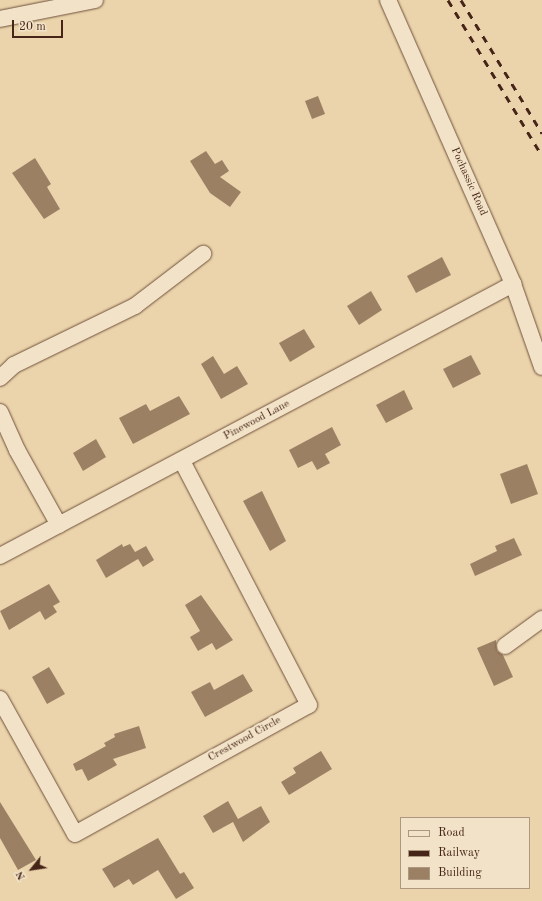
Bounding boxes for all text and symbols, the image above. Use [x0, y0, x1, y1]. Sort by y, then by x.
scale bar [14, 12, 65, 38]
text: 20 m [19, 21, 46, 33]
street label: Pochassic Road [447, 146, 489, 218]
street label: Pinewood Lane [222, 398, 292, 444]
street label: Crestwood Circle [206, 715, 284, 765]
legend [400, 817, 530, 889]
text: Road [438, 827, 465, 839]
text: Railway [438, 847, 480, 859]
north arrow [12, 849, 52, 889]
text: Building [438, 867, 482, 879]
text: N [14, 869, 28, 882]

